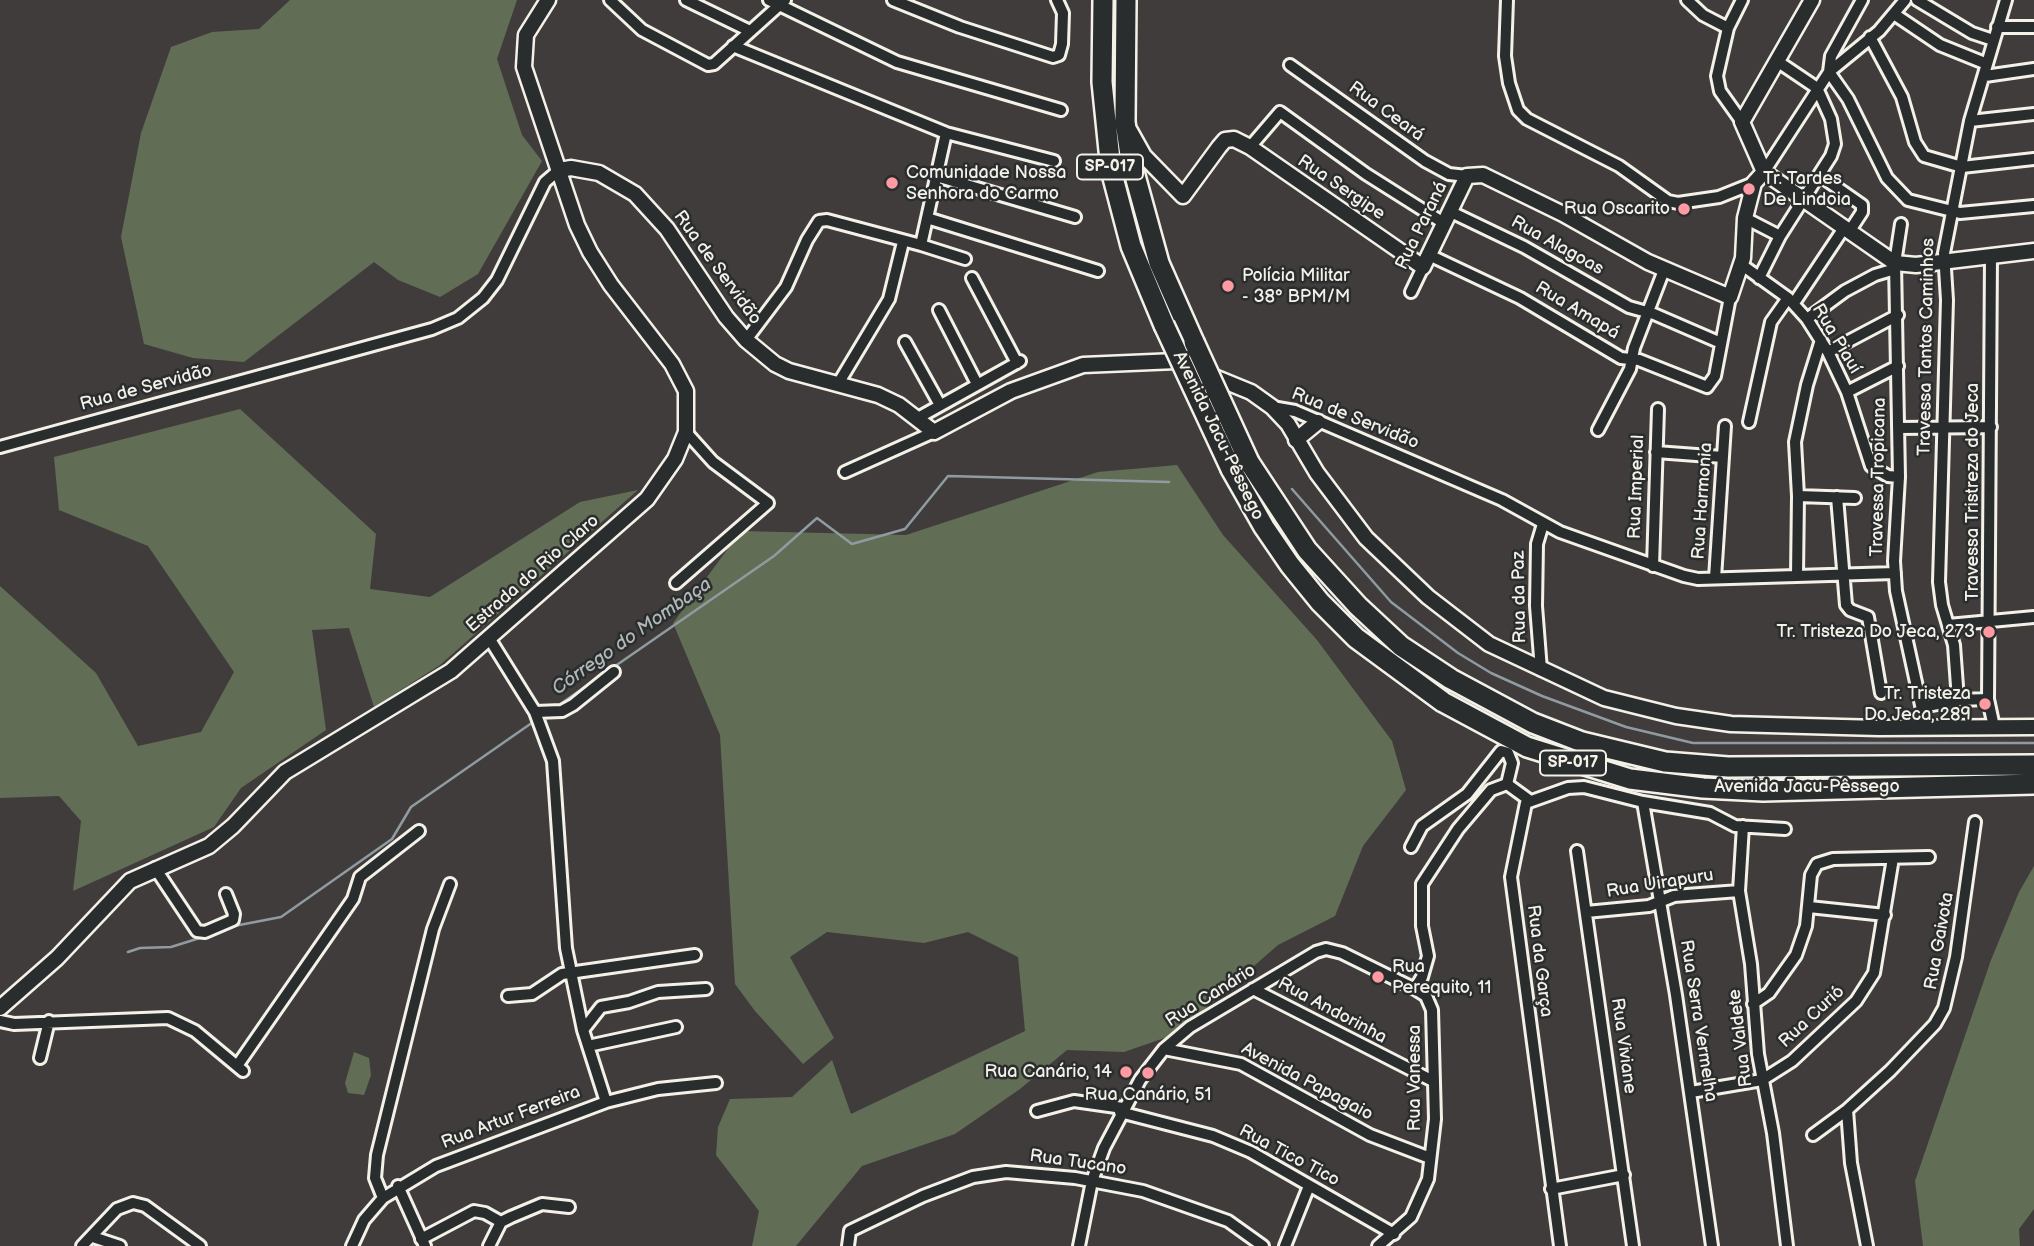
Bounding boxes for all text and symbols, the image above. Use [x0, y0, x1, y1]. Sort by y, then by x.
street label: Rua Ceará [1344, 77, 1428, 147]
street label: Rua Sergipe [1293, 151, 1389, 225]
road number: SP-017 [1077, 154, 1143, 180]
place label: Comunidade Nossa Senhora do Carmo [906, 162, 1066, 204]
place label: Tr. Tardes De Lindoia [1763, 168, 1851, 210]
marker: Comunidade Nossa Senhora do Carmo [884, 175, 900, 191]
street label: Rua Paraná [1391, 178, 1453, 274]
marker: Tr. Tardes De Lindoia [1741, 181, 1757, 197]
place label: Rua Oscarito [1564, 198, 1670, 220]
marker: Rua Oscarito [1676, 201, 1692, 217]
street label: Rua de Servidão [668, 207, 766, 329]
street label: Rua Alagoas [1507, 212, 1607, 280]
street label: Travessa Tantos Caminhos [1914, 238, 1940, 456]
place label: Polícia Militar - 38º BPM/M [1242, 265, 1350, 308]
street label: Rua Amapá [1531, 277, 1623, 345]
marker: Polícia Militar - 38º BPM/M [1220, 278, 1236, 294]
street label: Rua Piauí [1807, 300, 1865, 378]
street label: Avenida Jacu-Pêssego [1168, 348, 1268, 524]
street label: Rua de Servidão [78, 360, 214, 416]
street label: Travessa Tristreza do Jeca [1962, 383, 1984, 601]
street label: Rua de Servidão [1288, 384, 1422, 454]
street label: Travessa Tropicana [1867, 397, 1891, 557]
street label: Rua Imperial [1624, 434, 1650, 540]
street label: Rua Harmonia [1688, 442, 1718, 560]
street label: Estrada do Rio Claro [462, 511, 604, 637]
street label: Rua da Paz [1508, 551, 1532, 643]
water label: Córrego do Mombaça [548, 573, 716, 701]
place label: Tr. Tristeza Do Jeca, 273 [1776, 621, 1975, 643]
marker: Tr. Tristeza Do Jeca, 273 [1981, 624, 1997, 640]
place label: Tr. Tristeza Do Jeca, 289 [1864, 683, 1971, 726]
marker: Tr. Tristeza Do Jeca, 289 [1977, 696, 1993, 712]
road number: SP-017 [1540, 750, 1606, 776]
street label: Avenida Jacu-Pêssego [1714, 776, 1900, 798]
street label: Rua Uirapuru [1605, 865, 1715, 903]
street label: Rua Gaivota [1921, 890, 1959, 992]
street label: Rua da Garça [1521, 904, 1557, 1018]
street label: Rua Serra Vermelha [1675, 938, 1721, 1104]
place label: Rua Perequito, 11 [1392, 956, 1491, 998]
street label: Rua Canário [1162, 960, 1260, 1032]
marker: Rua Perequito, 11 [1370, 969, 1386, 985]
street label: Rua Andorinha [1274, 973, 1390, 1049]
street label: Rua Curió [1775, 981, 1849, 1053]
street label: Rua Valdete [1724, 988, 1758, 1088]
street label: Rua Viviane [1606, 997, 1640, 1095]
street label: Rua Vanessa [1404, 1025, 1426, 1131]
street label: Avenida Papagaio [1238, 1038, 1376, 1126]
place label: Rua Canário, 14 [985, 1061, 1112, 1083]
marker: Rua Canário, 14 [1118, 1064, 1134, 1080]
marker: Rua Canário, 51 [1140, 1065, 1156, 1081]
street label: Rua Artur Ferreira [438, 1082, 584, 1154]
place label: Rua Canário, 51 [1085, 1084, 1211, 1106]
street label: Rua Tico Tico [1235, 1120, 1343, 1192]
street label: Rua Tucano [1028, 1146, 1128, 1180]

